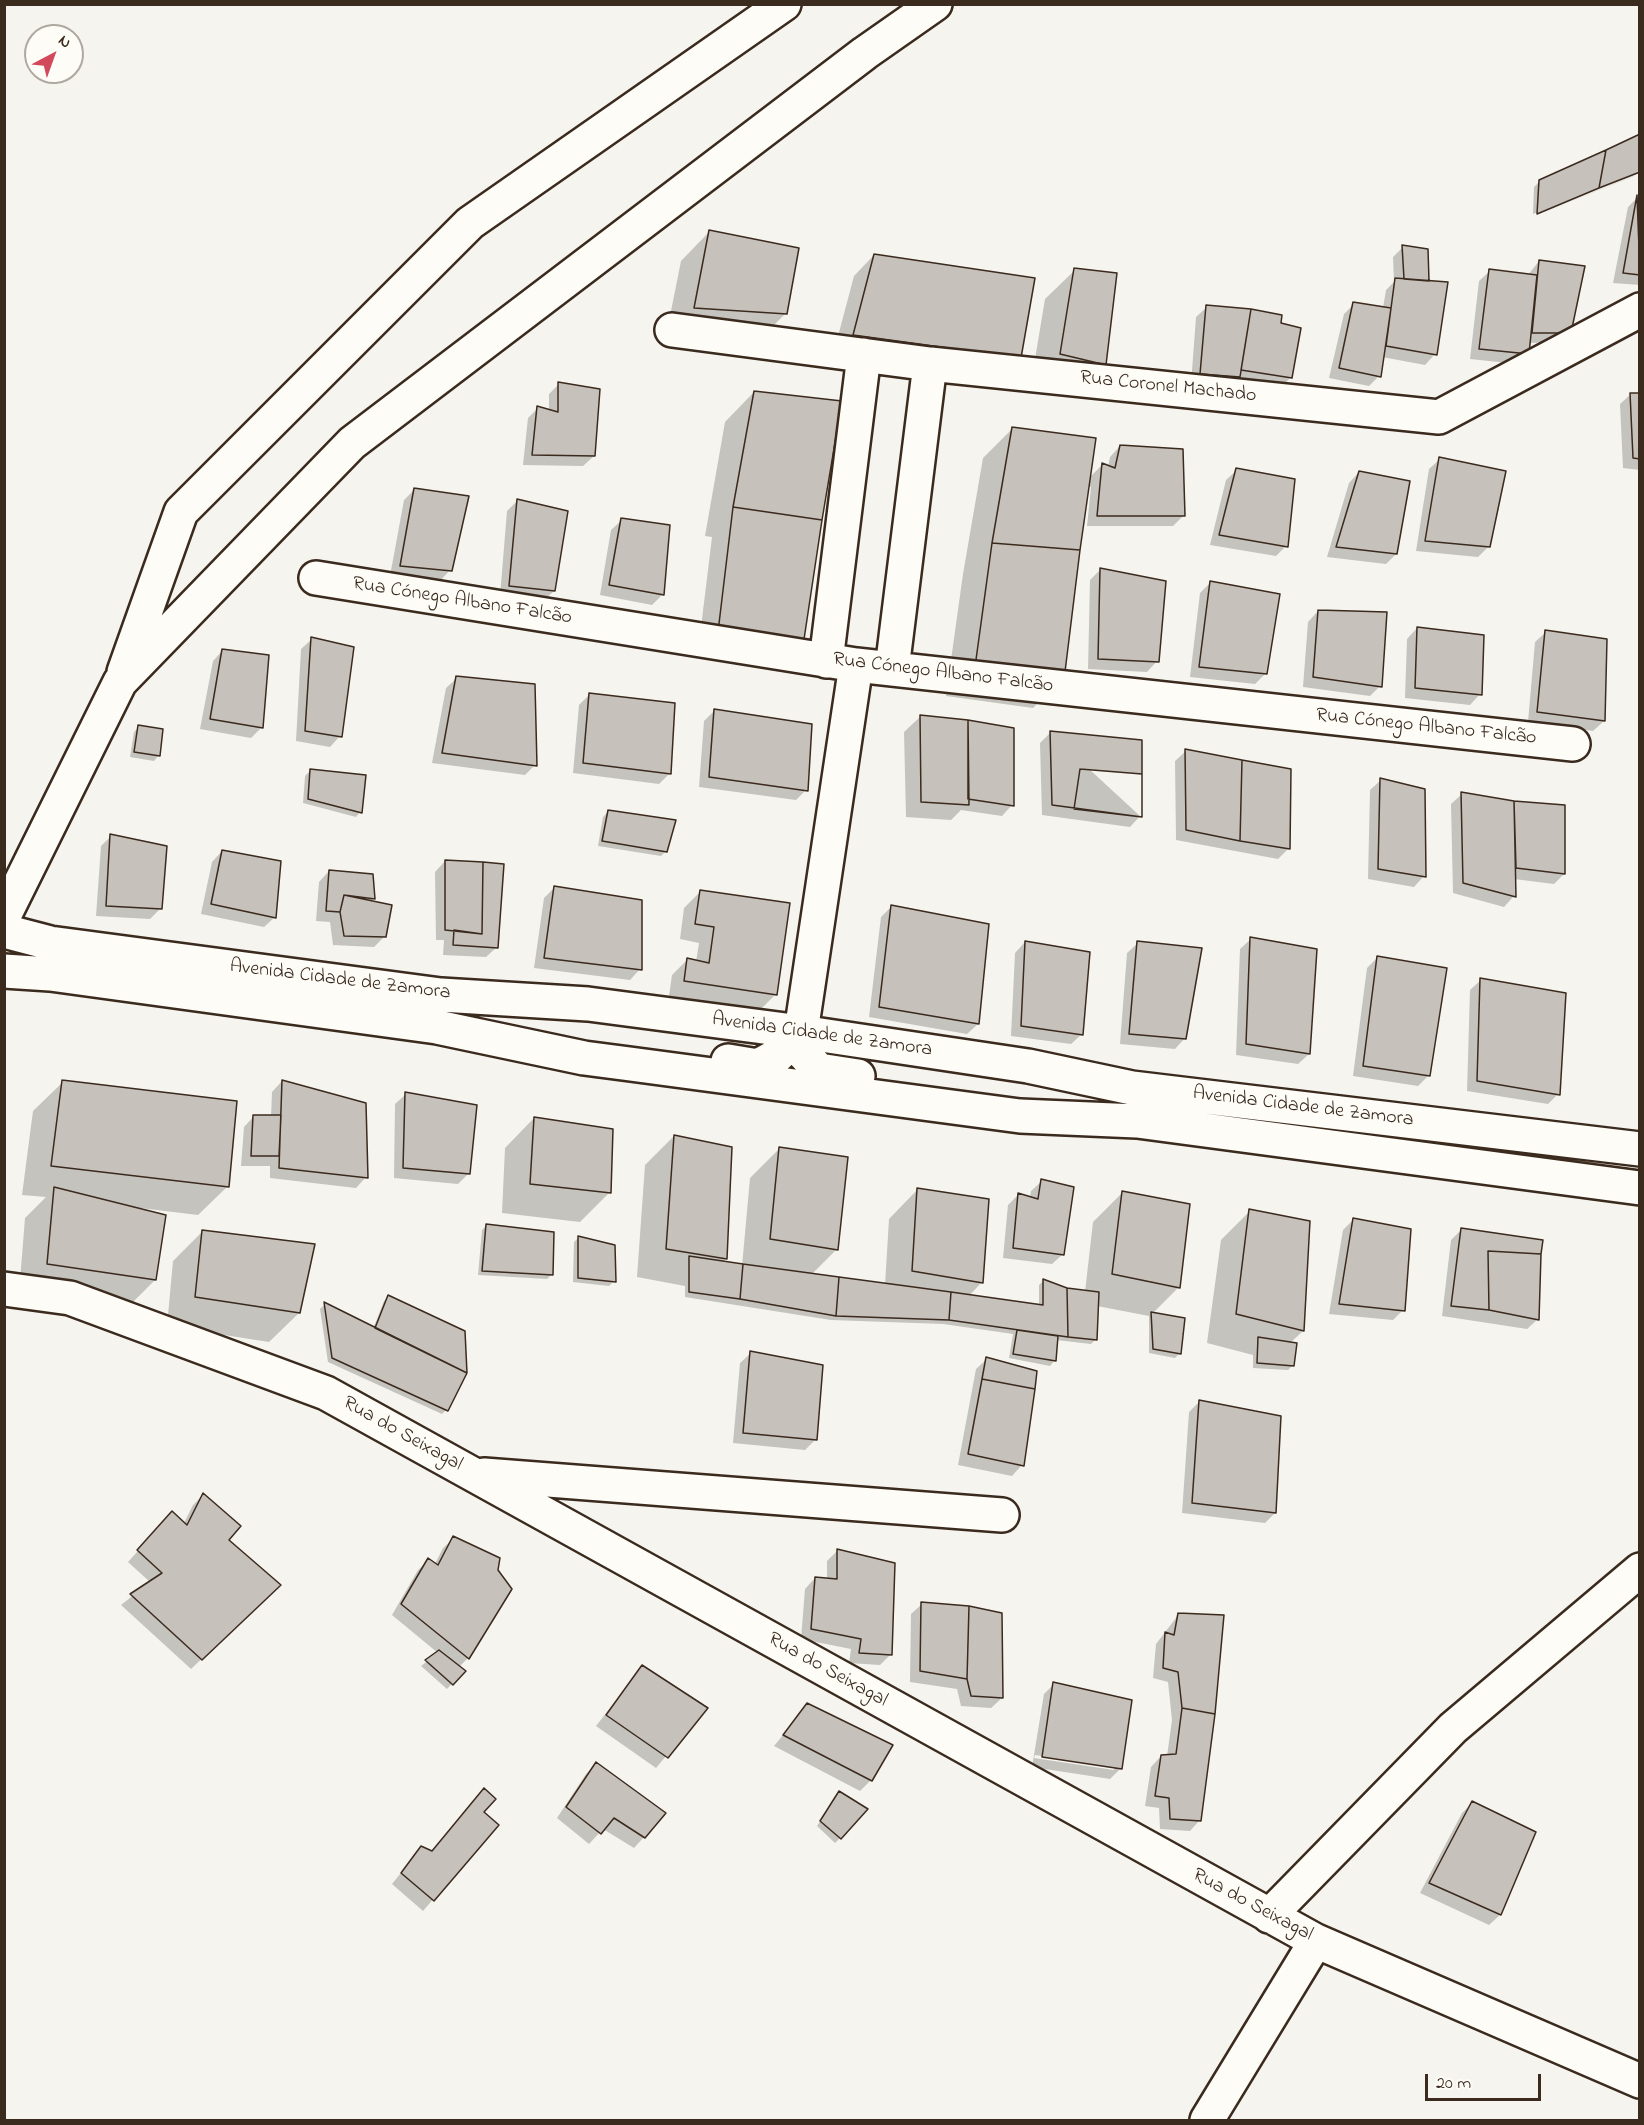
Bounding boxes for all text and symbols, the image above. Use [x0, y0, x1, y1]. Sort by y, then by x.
north arrow [24, 24, 84, 84]
text: N [53, 29, 76, 55]
street label: Rua Coronel Machado [1079, 367, 1257, 409]
street label: Rua Cónego Albano Falcão [351, 573, 573, 631]
street label: Rua Cónego Albano Falcão [832, 649, 1054, 699]
street label: Rua Cónego Albano Falcão [1315, 704, 1537, 752]
street label: Avenida Cidade de Zamora [228, 956, 452, 1006]
street label: Avenida Cidade de Zamora [710, 1009, 934, 1063]
street label: Avenida Cidade de Zamora [1191, 1083, 1415, 1133]
street label: Rua do Seixagal [338, 1392, 466, 1478]
street label: Rua do Seixagal [763, 1628, 891, 1714]
street label: Rua do Seixagal [1188, 1864, 1316, 1948]
scale bar [1428, 2062, 1544, 2100]
text: 20 m [1436, 2071, 1471, 2097]

